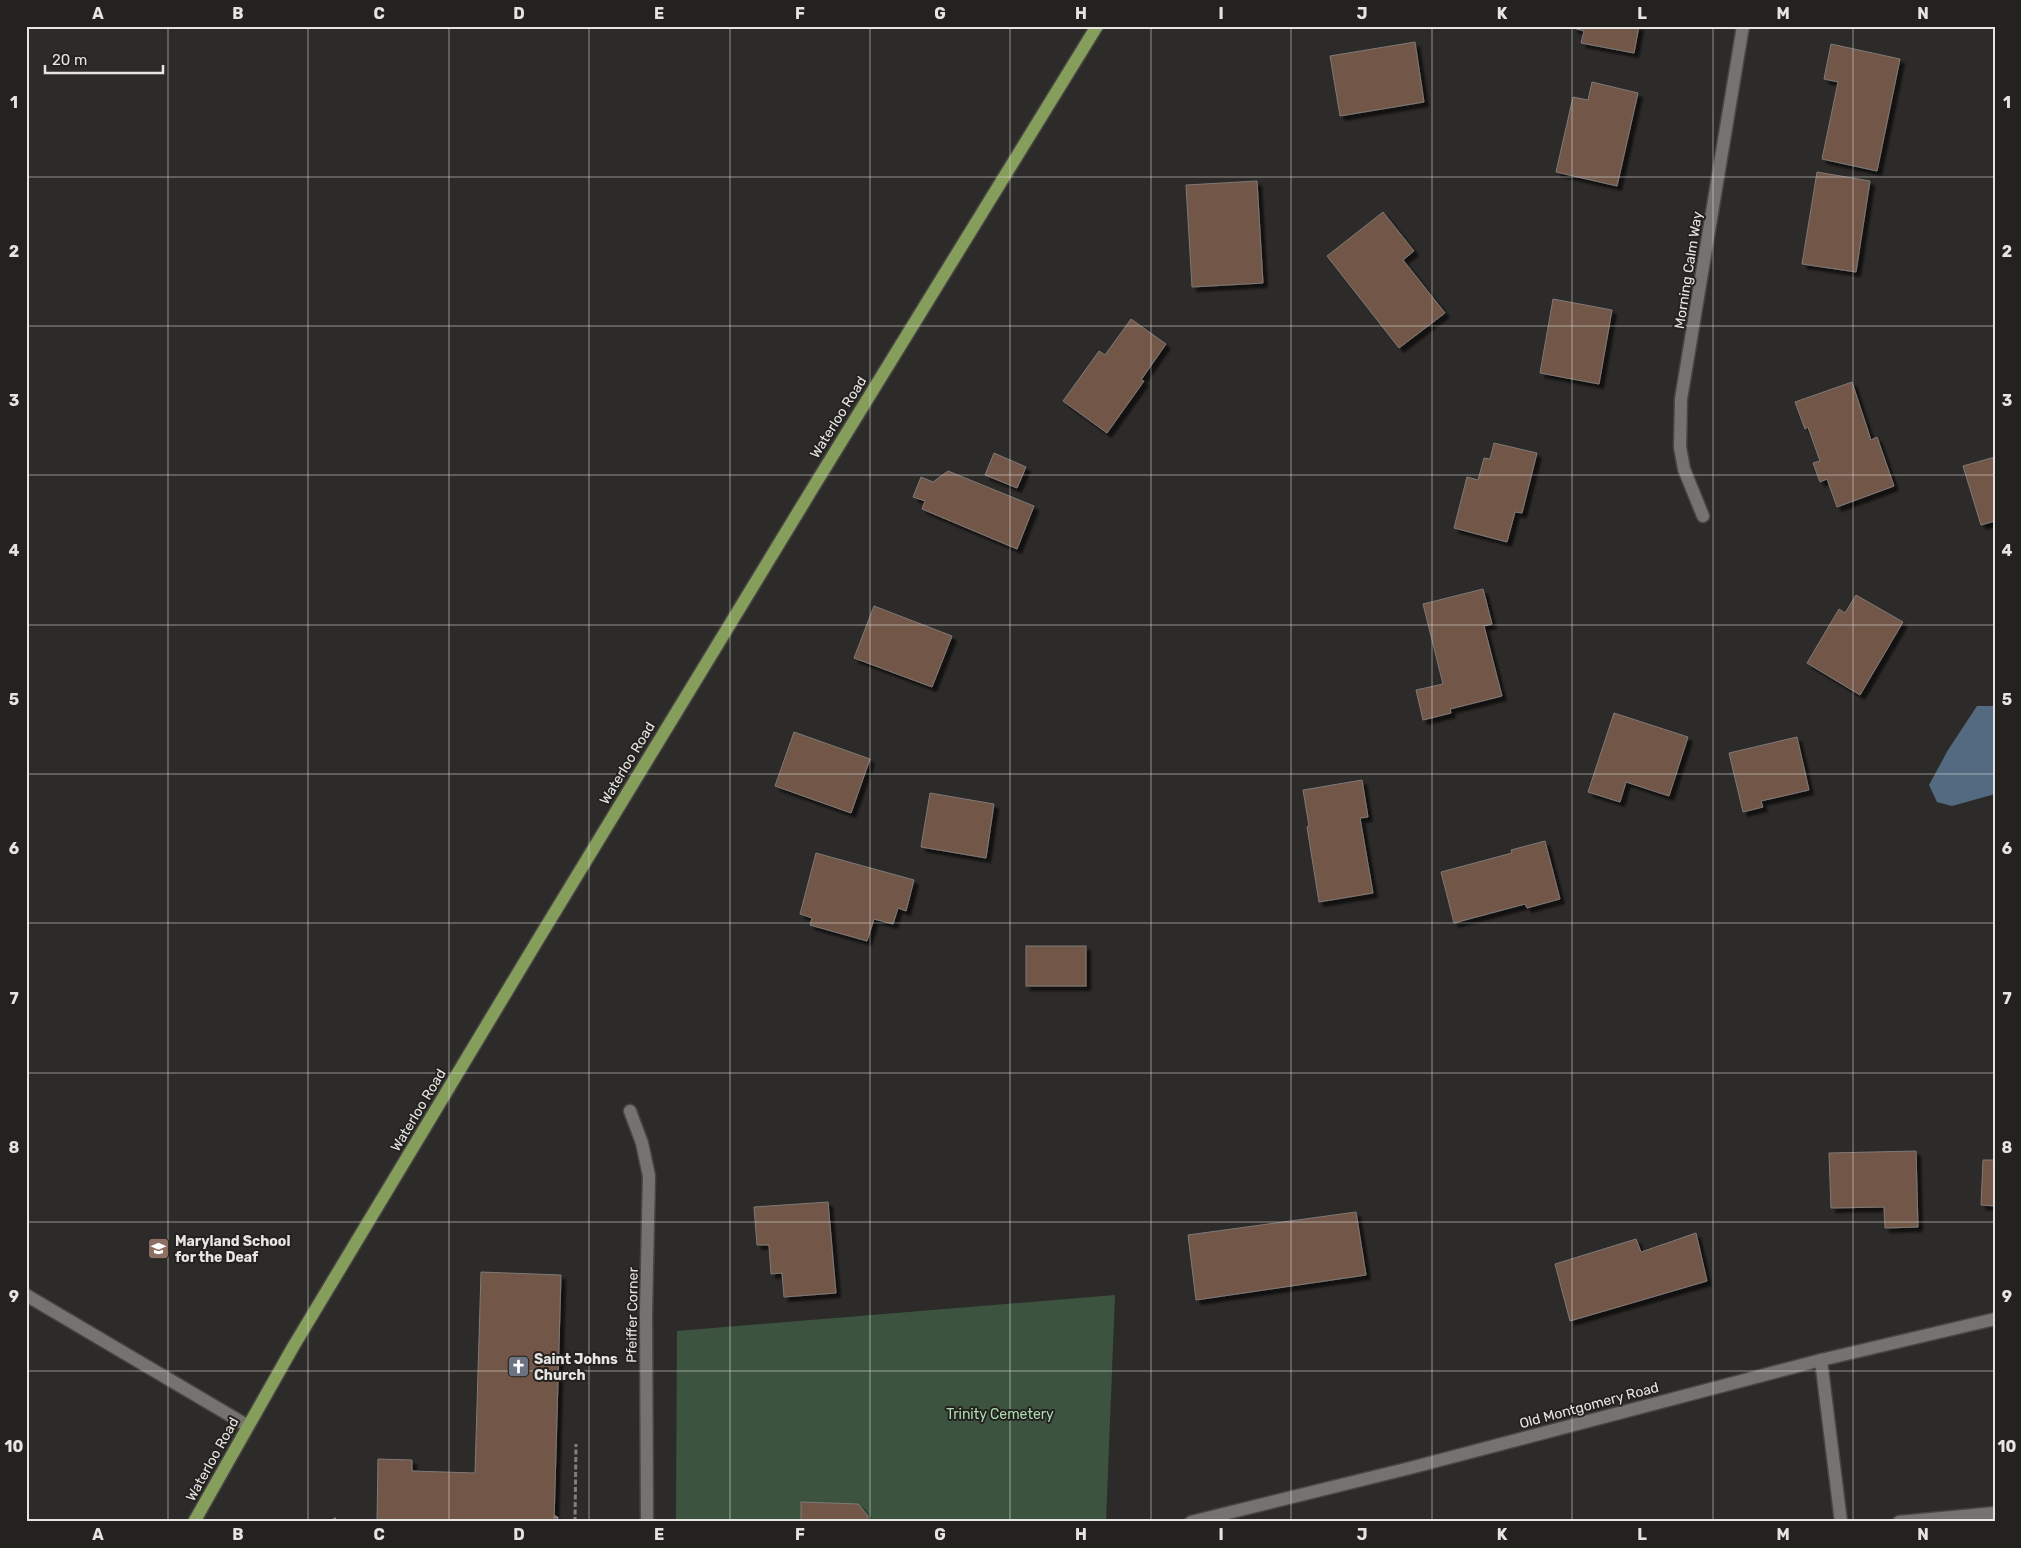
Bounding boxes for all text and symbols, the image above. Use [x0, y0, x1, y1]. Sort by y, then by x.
text: A [92, 4, 104, 23]
text: B [232, 4, 244, 23]
text: C [373, 4, 385, 23]
text: D [513, 4, 525, 23]
text: E [654, 4, 664, 23]
text: F [795, 4, 805, 23]
text: G [934, 4, 946, 23]
text: H [1075, 4, 1087, 23]
text: I [1218, 4, 1224, 23]
text: J [1357, 4, 1367, 23]
text: K [1497, 4, 1508, 23]
text: L [1637, 4, 1647, 23]
text: M [1776, 4, 1790, 23]
text: N [1917, 4, 1929, 23]
scale bar [45, 42, 162, 74]
text: 20 m [52, 51, 87, 69]
text: 1 [10, 93, 18, 112]
text: 1 [2003, 93, 2011, 112]
street label: Morning Calm Way [1671, 210, 1706, 330]
text: 2 [9, 242, 19, 261]
text: 2 [2002, 242, 2012, 261]
street label: Waterloo Road [806, 373, 870, 461]
text: 3 [9, 391, 19, 410]
text: 3 [2002, 391, 2012, 410]
text: 4 [9, 541, 20, 560]
text: 4 [2002, 541, 2013, 560]
text: 5 [9, 690, 19, 709]
text: 5 [2002, 690, 2012, 709]
street label: Waterloo Road [596, 719, 659, 808]
text: 6 [9, 839, 19, 858]
text: 6 [2002, 839, 2012, 858]
text: 7 [9, 989, 19, 1008]
text: 7 [2002, 989, 2012, 1008]
street label: Waterloo Road [387, 1066, 450, 1155]
text: 8 [9, 1138, 20, 1157]
text: 8 [2002, 1138, 2013, 1157]
place label: Maryland School for the Deaf [175, 1233, 290, 1266]
school or university icon: Maryland School for the Deaf [147, 1237, 171, 1261]
street label: Pfeiffer Corner [623, 1266, 642, 1363]
text: 9 [9, 1287, 19, 1306]
text: 9 [2002, 1287, 2012, 1306]
place label: Saint Johns Church [534, 1351, 618, 1384]
church icon: Saint Johns Church [506, 1355, 530, 1379]
street label: Old Montgomery Road [1518, 1379, 1661, 1432]
park label: Trinity Cemetery [946, 1406, 1054, 1423]
street label: Waterloo Road [182, 1414, 242, 1504]
text: 10 [5, 1437, 24, 1456]
text: 10 [1998, 1437, 2017, 1456]
text: A [92, 1525, 104, 1544]
text: B [232, 1525, 244, 1544]
text: C [373, 1525, 385, 1544]
text: D [513, 1525, 525, 1544]
text: E [654, 1525, 664, 1544]
text: F [795, 1525, 805, 1544]
text: G [934, 1525, 946, 1544]
text: H [1075, 1525, 1087, 1544]
text: I [1218, 1525, 1224, 1544]
text: J [1357, 1525, 1367, 1544]
text: K [1497, 1525, 1508, 1544]
text: L [1637, 1525, 1647, 1544]
text: M [1776, 1525, 1790, 1544]
text: N [1917, 1525, 1929, 1544]

